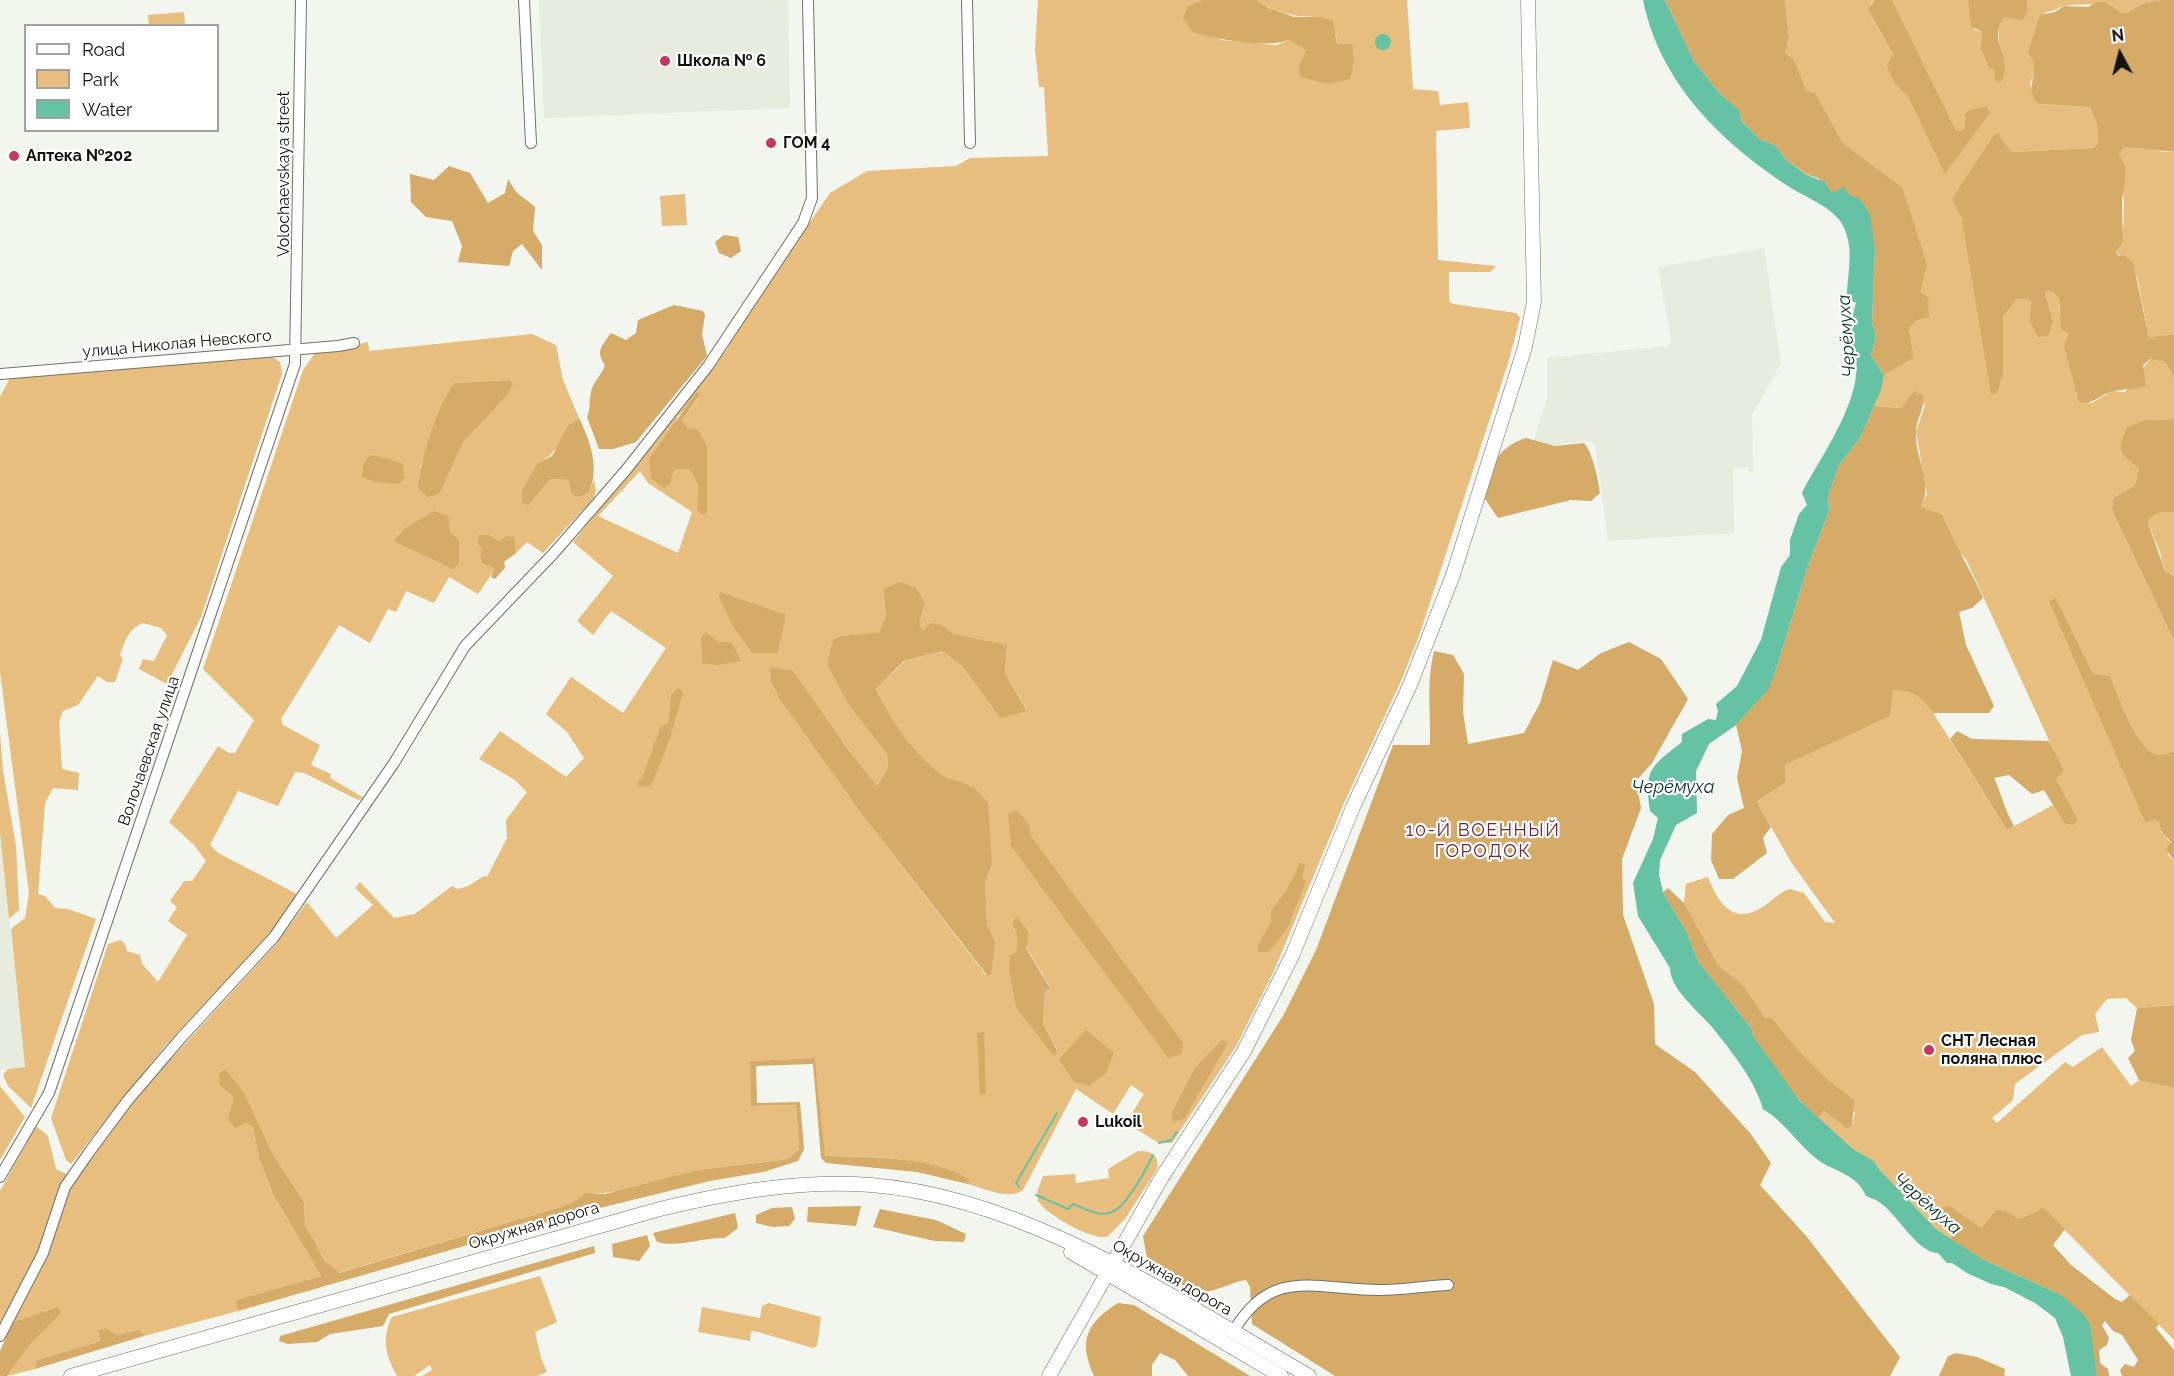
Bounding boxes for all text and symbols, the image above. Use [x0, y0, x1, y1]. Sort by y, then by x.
legend [24, 24, 219, 132]
north arrow [2090, 24, 2150, 84]
text: N [2111, 25, 2125, 46]
text: Road [82, 39, 125, 60]
place label: Школа № 6 [677, 51, 766, 71]
marker: Школа № 6 [658, 54, 672, 68]
text: Park [82, 69, 119, 90]
street label: Volochaevskaya street [274, 91, 294, 257]
text: Water [82, 99, 132, 120]
place label: ГОМ 4 [783, 133, 831, 153]
marker: ГОМ 4 [764, 136, 778, 150]
place label: Аптека №202 [26, 146, 132, 166]
marker: Аптека №202 [7, 149, 21, 163]
water label: Черёмуха [1833, 294, 1861, 378]
street label: улица Николая Невского [81, 326, 273, 362]
street label: Волочаевская улица [114, 674, 184, 828]
water label: Черёмуха [1632, 777, 1714, 799]
district label: 10-Й ВОЕННЫЙ ГОРОДОК [1406, 820, 1560, 862]
place label: СНТ Лесная поляна плюс [1941, 1031, 2043, 1069]
marker: СНТ Лесная поляна плюс [1922, 1043, 1936, 1057]
place label: Lukoil [1095, 1112, 1142, 1132]
marker: Lukoil [1076, 1115, 1090, 1129]
water label: Черёмуха [1889, 1169, 1965, 1239]
street label: Окружная дорога [466, 1198, 602, 1254]
street label: Окружная дорога [1109, 1236, 1235, 1320]

